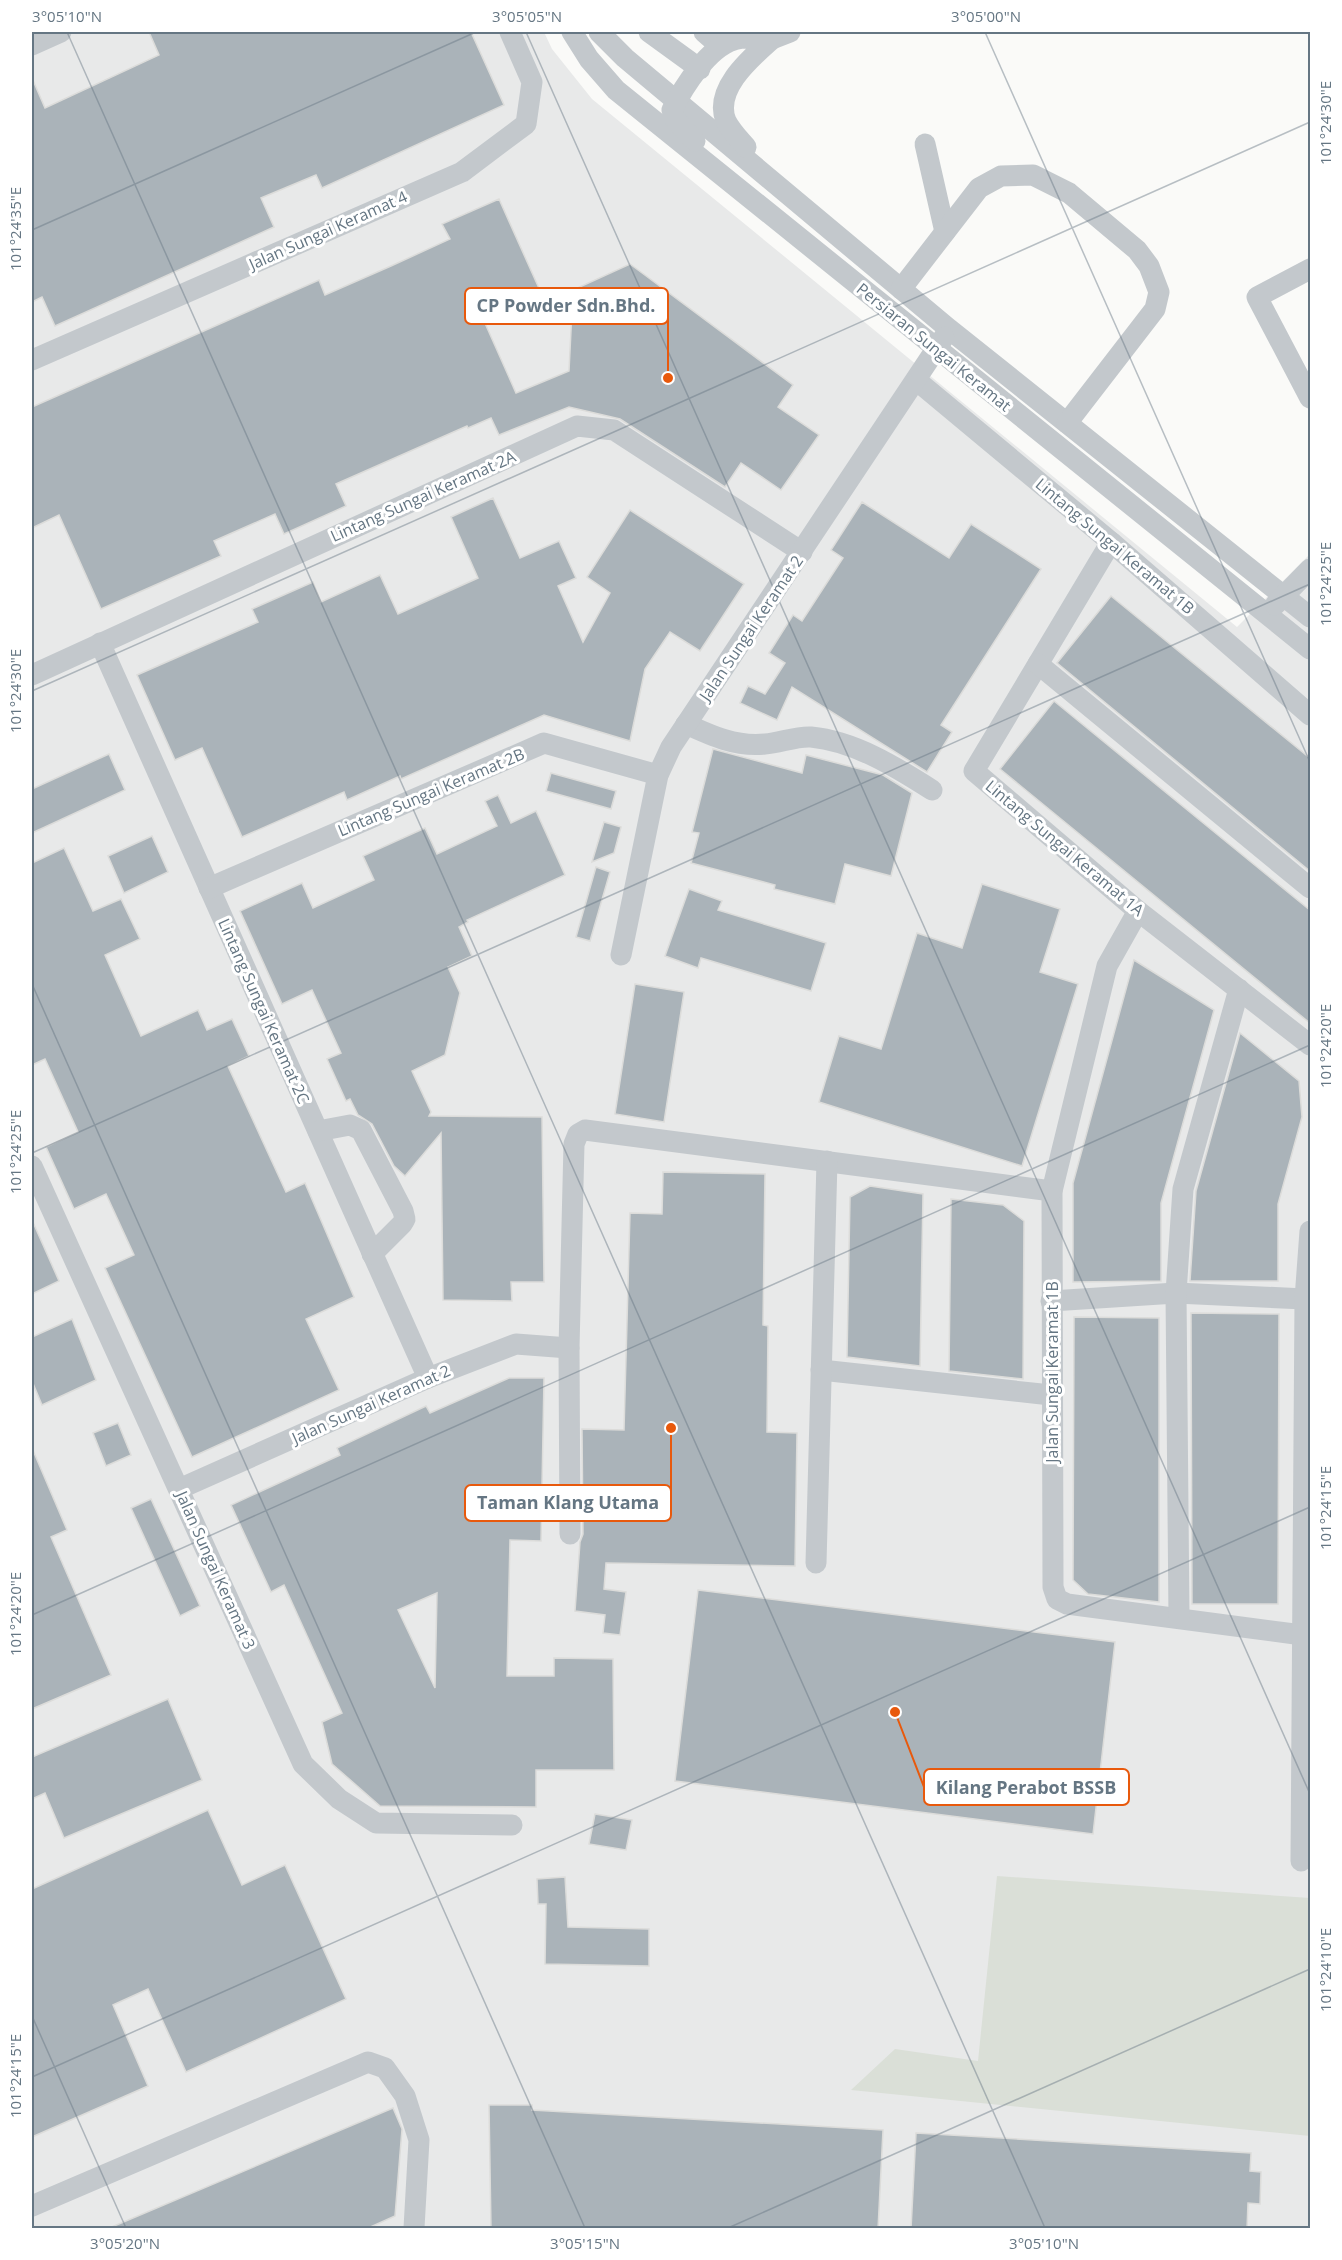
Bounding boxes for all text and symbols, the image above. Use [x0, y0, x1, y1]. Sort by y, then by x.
text: 3°05'10"N [32, 6, 102, 26]
text: 3°05'05"N [492, 6, 562, 26]
text: 3°05'00"N [951, 6, 1021, 26]
text: 101°24'30"E [1315, 81, 1335, 165]
street label: Jalan Sungai Keramat 4 [244, 185, 411, 276]
text: 101°24'35"E [5, 187, 25, 271]
street label: Persiaran Sungai Keramat [852, 278, 1016, 416]
callout: CP Powder Sdn.Bhd. [465, 288, 668, 324]
text: CP Powder Sdn.Bhd. [477, 293, 655, 317]
street label: Lintang Sungai Keramat 2A [327, 445, 520, 547]
street label: Lintang Sungai Keramat 1B [1031, 473, 1199, 619]
text: 101°24'25"E [1315, 542, 1335, 626]
street label: Jalan Sungai Keramat 2 [693, 551, 808, 707]
text: 101°24'30"E [5, 649, 25, 733]
street label: Lintang Sungai Keramat 2B [334, 743, 528, 841]
street label: Lintang Sungai Keramat 1A [981, 775, 1150, 921]
street label: Lintang Sungai Keramat 2C [213, 915, 315, 1107]
text: 101°24'20"E [1315, 1004, 1335, 1088]
text: 101°24'25"E [5, 1110, 25, 1194]
street label: Jalan Sungai Keramat 1B [1041, 1281, 1063, 1465]
street label: Jalan Sungai Keramat 2 [287, 1359, 454, 1450]
text: 101°24'15"E [1315, 1466, 1335, 1550]
callout: Taman Klang Utama [465, 1485, 671, 1521]
street label: Jalan Sungai Keramat 3 [170, 1486, 261, 1653]
text: Taman Klang Utama [477, 1490, 659, 1514]
text: 101°24'20"E [5, 1572, 25, 1656]
callout: Kilang Perabot BSSB [924, 1769, 1129, 1805]
text: Kilang Perabot BSSB [936, 1775, 1116, 1799]
text: 101°24'10"E [1315, 1928, 1335, 2012]
text: 101°24'15"E [5, 2034, 25, 2118]
text: 3°05'20"N [90, 2233, 160, 2253]
text: 3°05'15"N [550, 2233, 620, 2253]
text: 3°05'10"N [1009, 2233, 1079, 2253]

